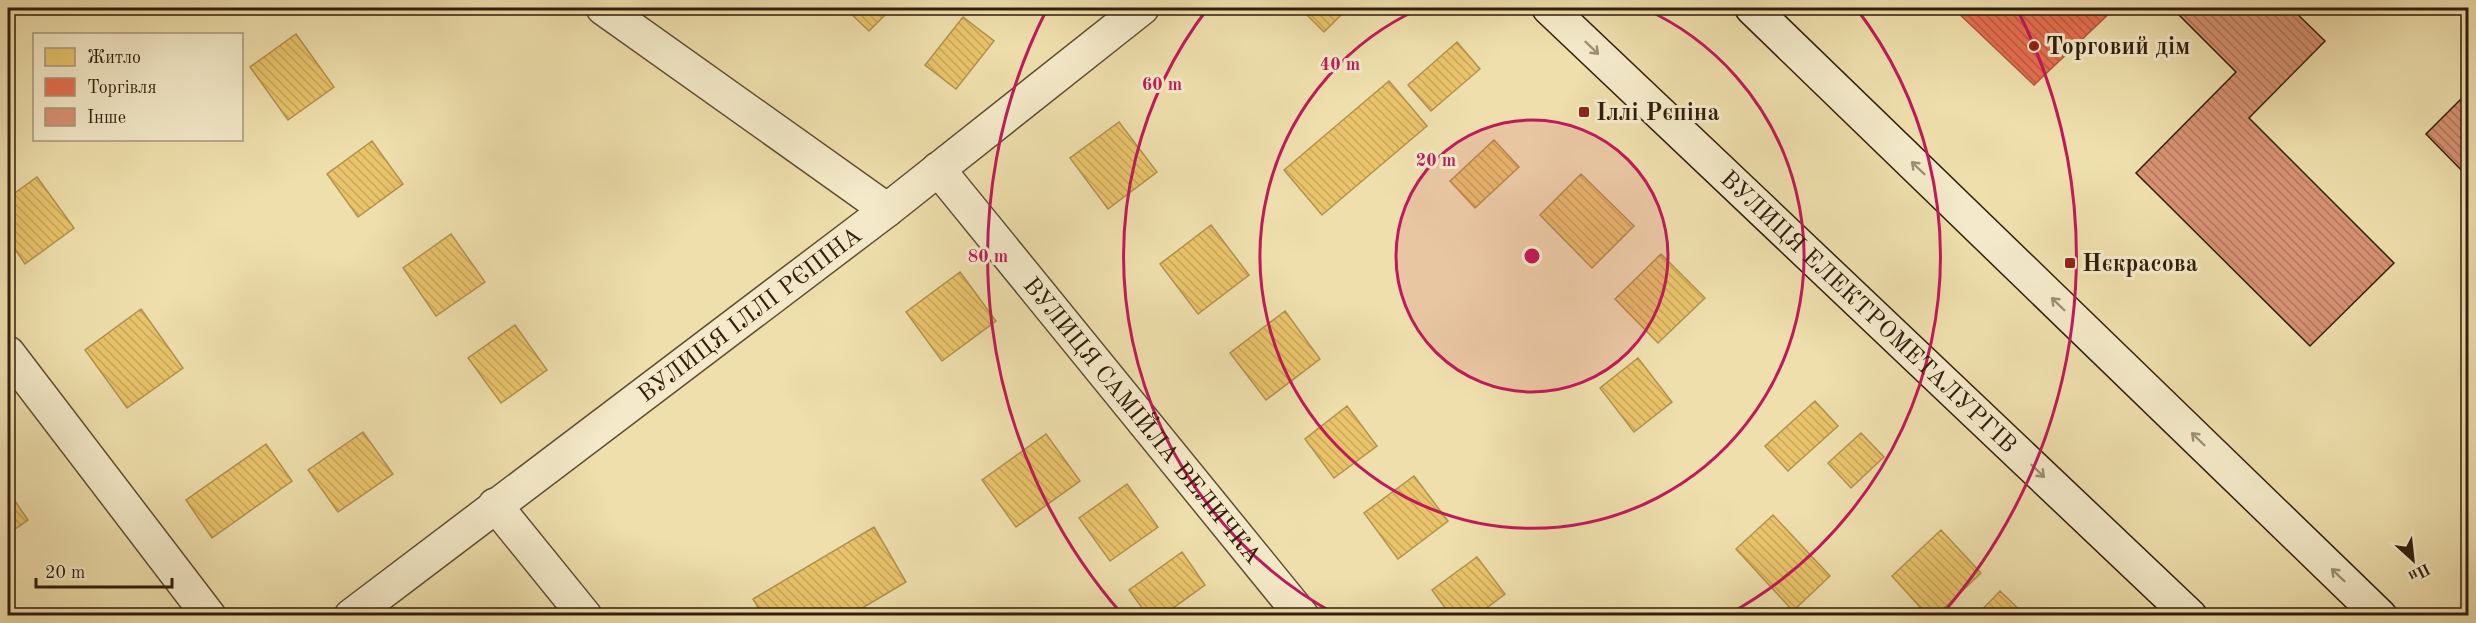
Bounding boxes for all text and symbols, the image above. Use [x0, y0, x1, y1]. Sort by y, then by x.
legend [33, 33, 243, 141]
place label: Торговий дім [2046, 36, 2191, 60]
marker: Торговий дім [2027, 39, 2041, 53]
one-way arrow [1584, 41, 1599, 55]
text: Житло [87, 49, 141, 67]
text: 40 m [1320, 56, 1360, 74]
text: 60 m [1142, 76, 1182, 94]
text: Торгівля [87, 79, 157, 97]
place label: Іллі Рєпіна [1596, 102, 1720, 126]
marker: Іллі Рєпіна [1577, 105, 1591, 119]
text: Інше [87, 109, 126, 127]
text: 20 m [1416, 152, 1456, 170]
one-way arrow [1911, 161, 1926, 175]
street label: ВУЛИЦЯ ЕЛЕКТРОМЕТАЛУРГІВ [1715, 167, 2020, 459]
street label: ВУЛИЦЯ ІЛЛІ РЄПІНА [634, 223, 867, 408]
centre of rings [1522, 246, 1542, 266]
text: 80 m [968, 248, 1008, 266]
place label: Нєкрасова [2082, 253, 2198, 277]
marker: Нєкрасова [2063, 256, 2077, 270]
street label: ВУЛИЦЯ САМІЙЛА ВЕЛИЧКА [1018, 274, 1264, 569]
one-way arrow [2051, 296, 2066, 311]
one-way arrow [2191, 432, 2206, 446]
one-way arrow [2030, 464, 2045, 479]
north arrow [2383, 530, 2443, 590]
scale bar [36, 551, 172, 589]
text: Пн [2405, 559, 2432, 584]
text: 20 m [45, 564, 85, 582]
one-way arrow [2331, 568, 2346, 582]

